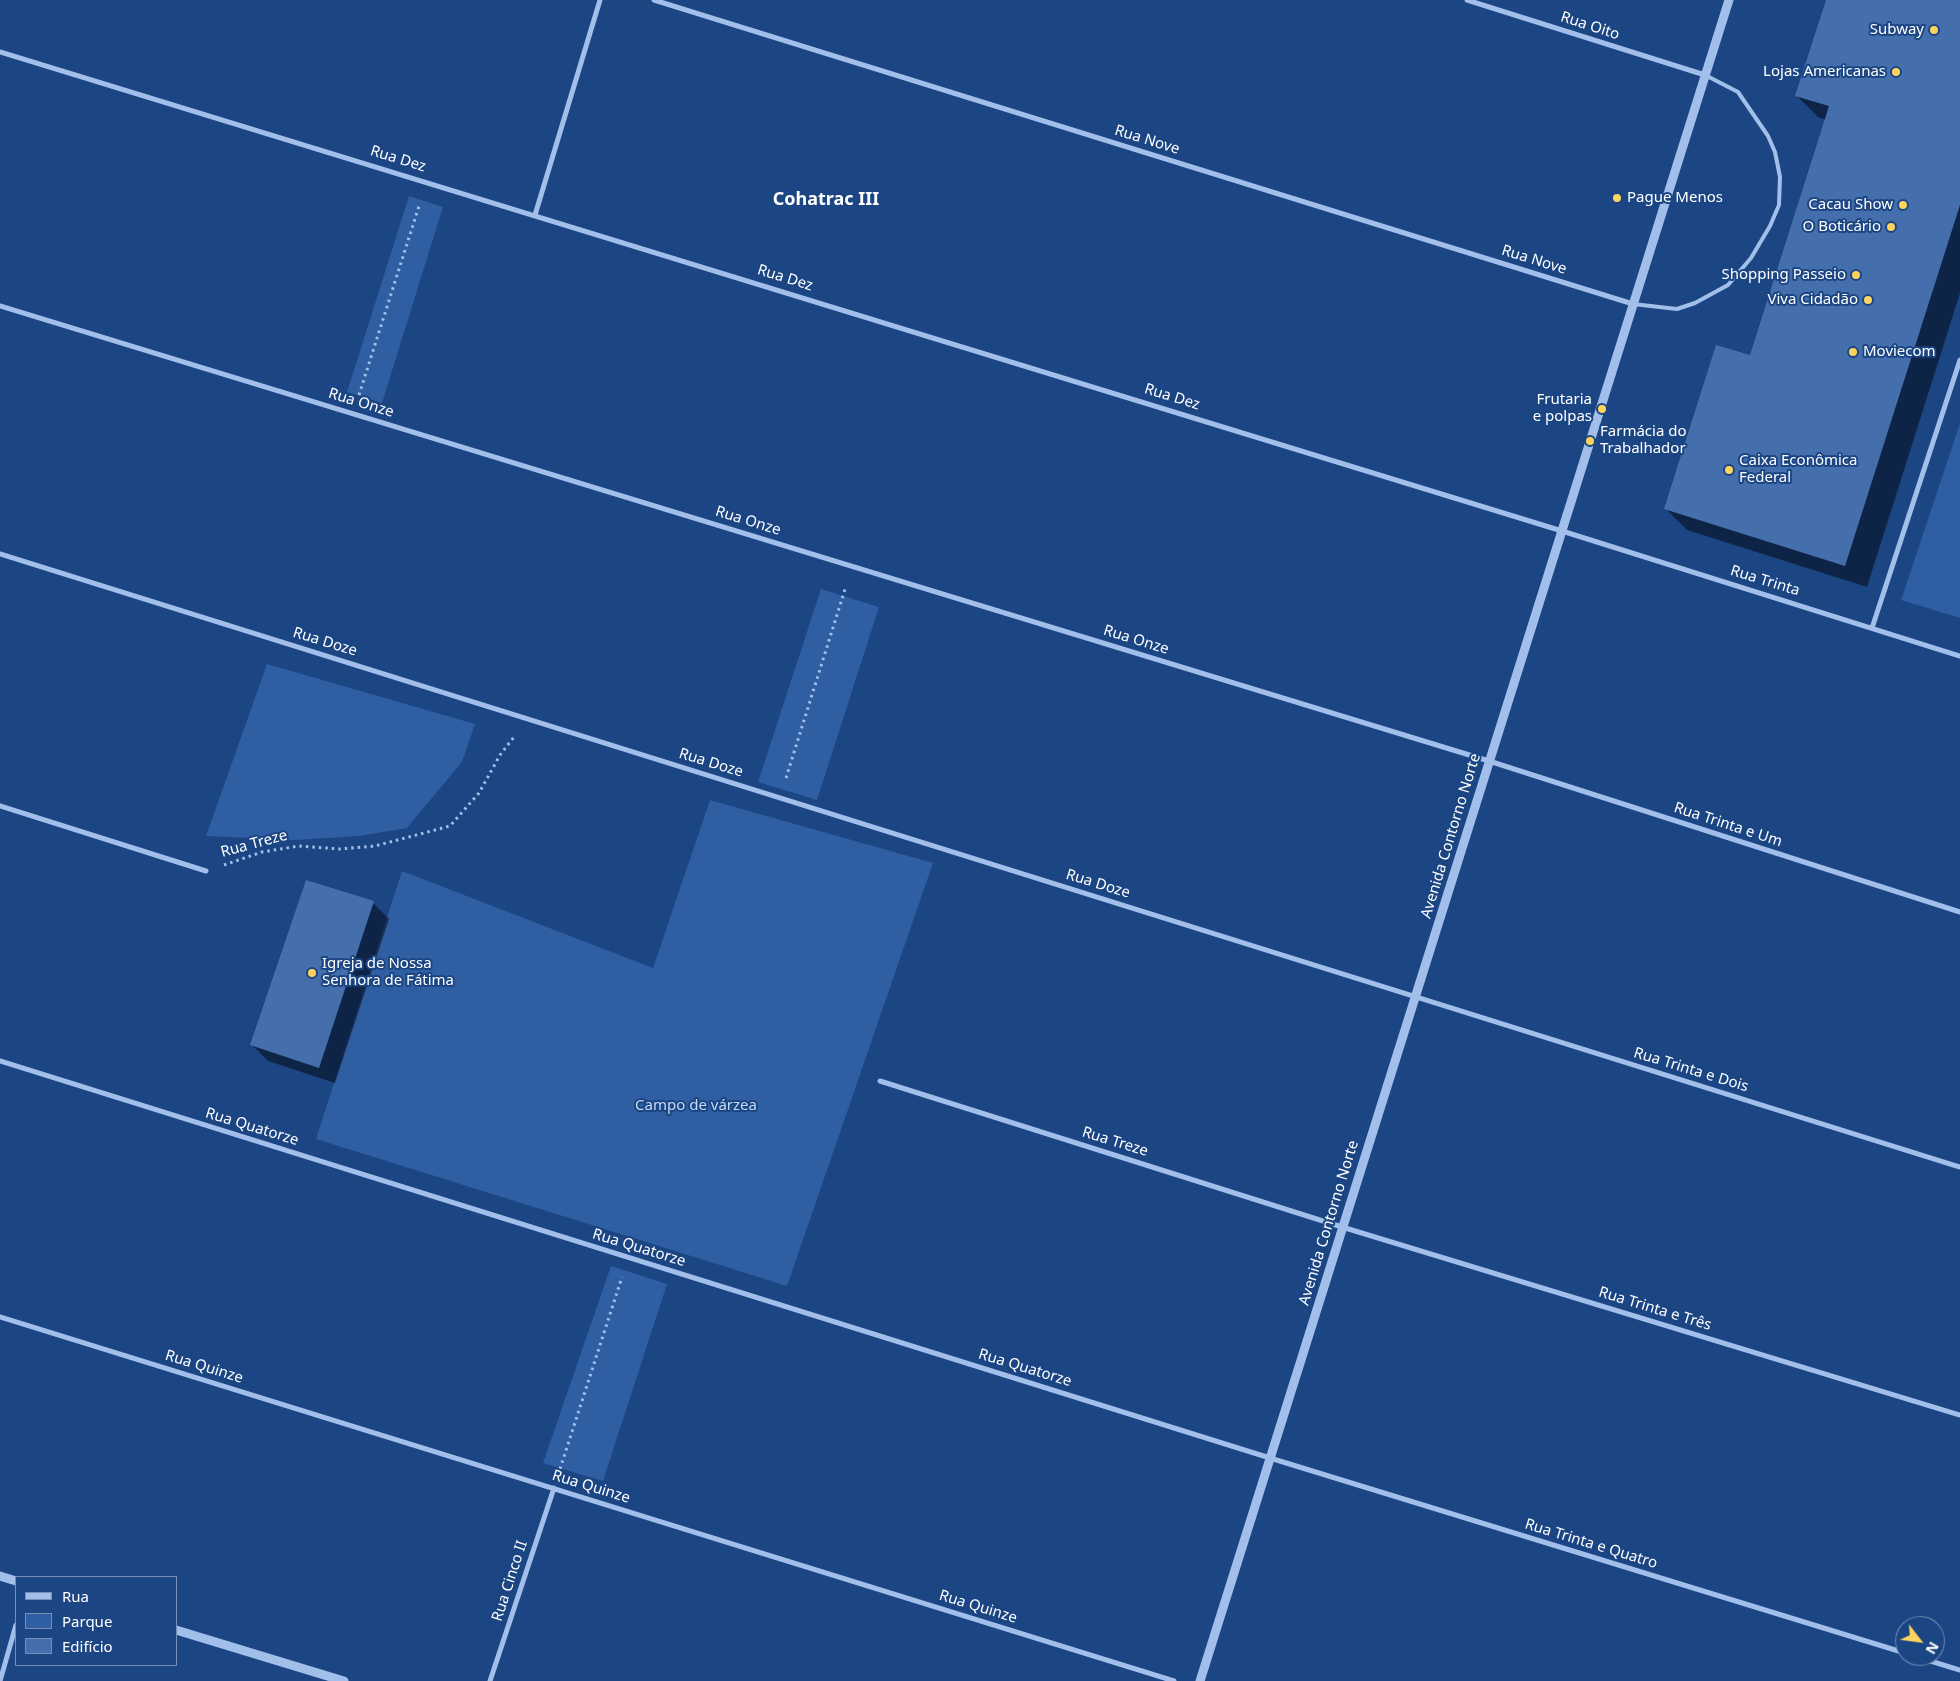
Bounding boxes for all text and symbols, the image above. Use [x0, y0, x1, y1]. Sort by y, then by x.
street label: Rua Oito [1558, 8, 1622, 44]
place label: Subway [1870, 21, 1924, 39]
marker: Subway [1928, 24, 1940, 36]
place label: Lojas Americanas [1763, 63, 1886, 81]
marker: Lojas Americanas [1890, 66, 1902, 78]
street label: Rua Nove [1112, 122, 1182, 158]
street label: Rua Dez [368, 142, 428, 176]
district label: Cohatrac III [773, 189, 879, 211]
place label: Pague Menos [1627, 189, 1723, 207]
marker: Pague Menos [1611, 192, 1623, 204]
place label: Cacau Show [1808, 196, 1893, 214]
marker: Cacau Show [1897, 199, 1909, 211]
place label: O Boticário [1803, 218, 1881, 236]
marker: O Boticário [1885, 221, 1897, 233]
street label: Rua Nove [1499, 242, 1569, 278]
street label: Rua Dez [755, 261, 815, 295]
place label: Shopping Passeio [1721, 266, 1846, 284]
marker: Shopping Passeio [1850, 269, 1862, 281]
place label: Viva Cidadão [1767, 291, 1858, 309]
marker: Viva Cidadão [1862, 294, 1874, 306]
place label: Moviecom [1863, 343, 1936, 361]
marker: Moviecom [1847, 346, 1859, 358]
street label: Rua Dez [1142, 380, 1202, 414]
street label: Rua Onze [326, 385, 396, 421]
place label: Frutaria e polpas [1533, 391, 1592, 426]
marker: Frutaria e polpas [1596, 403, 1608, 415]
place label: Farmácia do Trabalhador [1600, 423, 1687, 458]
marker: Farmácia do Trabalhador [1584, 435, 1596, 447]
place label: Caixa Econômica Federal [1739, 452, 1857, 487]
marker: Caixa Econômica Federal [1723, 464, 1735, 476]
street label: Rua Onze [713, 503, 783, 539]
street label: Rua Trinta [1728, 562, 1802, 600]
street label: Rua Onze [1101, 622, 1171, 658]
street label: Rua Doze [291, 624, 359, 660]
street label: Rua Doze [677, 745, 745, 781]
street label: Avenida Contorno Norte [1417, 751, 1485, 921]
street label: Rua Trinta e Um [1672, 799, 1784, 851]
street label: Rua Treze [219, 826, 289, 862]
street label: Rua Doze [1064, 866, 1132, 902]
place label: Igreja de Nossa Senhora de Fátima [322, 955, 454, 990]
marker: Igreja de Nossa Senhora de Fátima [306, 967, 318, 979]
street label: Rua Trinta e Dois [1631, 1044, 1751, 1096]
park label: Campo de várzea [635, 1097, 757, 1115]
street label: Rua Quatorze [203, 1104, 301, 1150]
street label: Rua Treze [1080, 1123, 1150, 1161]
street label: Avenida Contorno Norte [1295, 1138, 1363, 1308]
street label: Rua Quatorze [590, 1225, 688, 1271]
street label: Rua Trinta e Três [1596, 1283, 1714, 1335]
street label: Rua Quatorze [976, 1345, 1074, 1391]
street label: Rua Quinze [163, 1347, 245, 1387]
street label: Rua Quinze [550, 1467, 632, 1507]
street label: Rua Trinta e Quatro [1523, 1515, 1659, 1573]
street label: Rua Cinco II [488, 1538, 532, 1624]
legend [15, 1576, 178, 1666]
text: Rua [62, 1586, 89, 1606]
street label: Rua Quinze [937, 1587, 1019, 1627]
text: Parque [62, 1611, 112, 1631]
north arrow [1895, 1616, 1945, 1666]
text: Edifício [62, 1636, 113, 1656]
text: N [1921, 1639, 1944, 1658]

